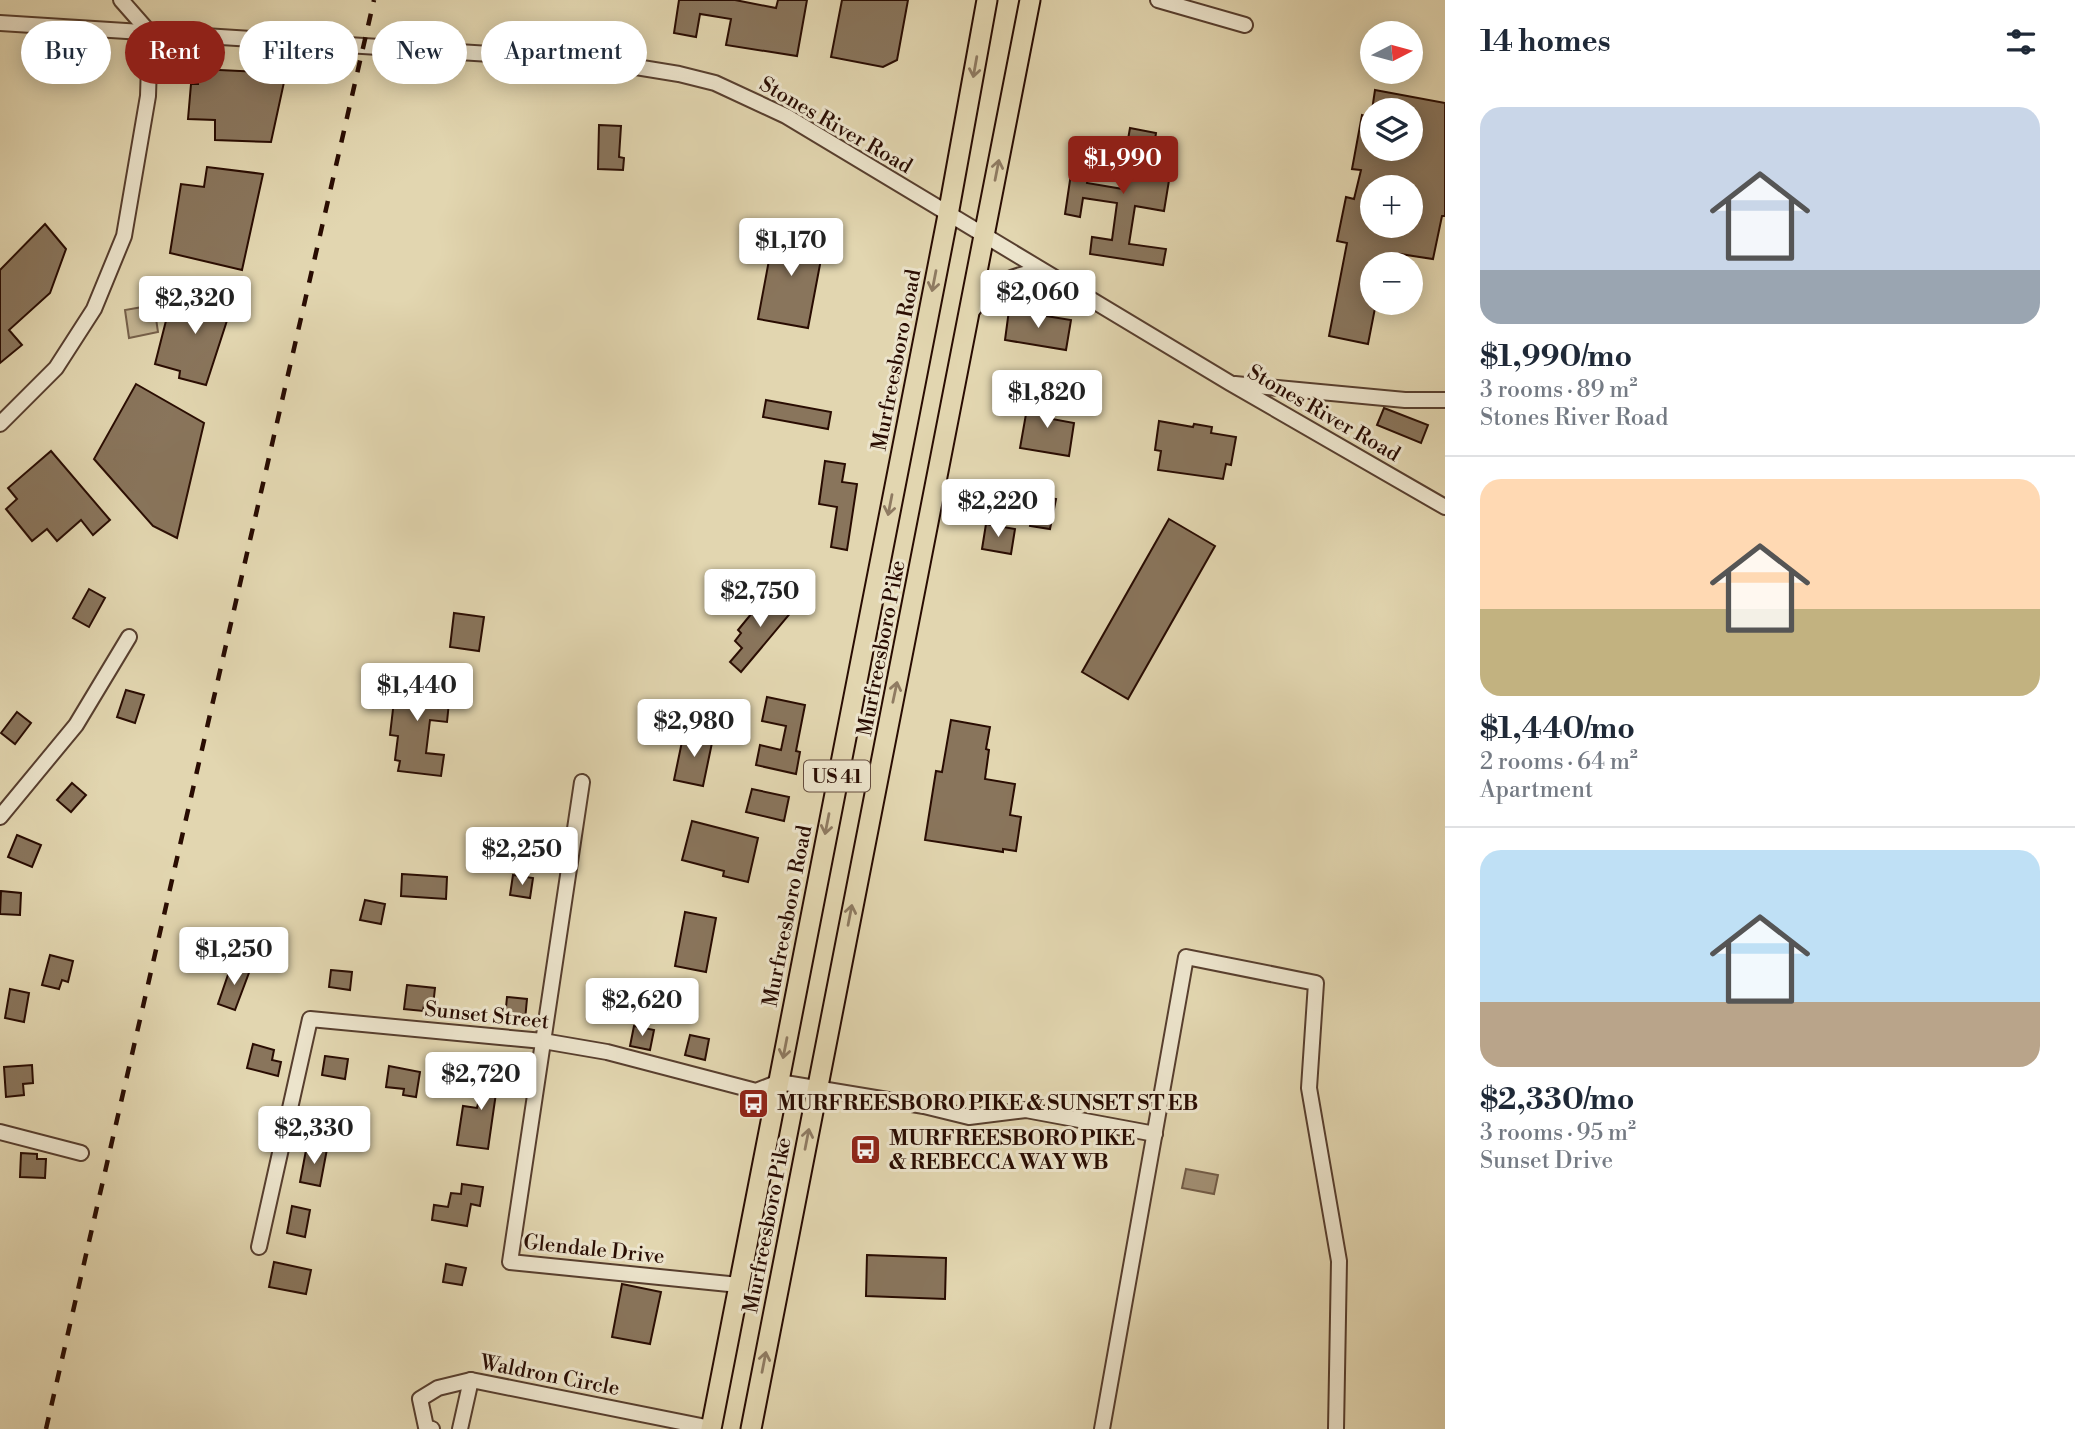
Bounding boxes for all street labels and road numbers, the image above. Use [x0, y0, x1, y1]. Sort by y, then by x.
street label: Stones River Road [755, 72, 917, 180]
street label: Murfreesboro Road [867, 267, 927, 453]
street label: Stones River Road [1243, 360, 1405, 468]
street label: Murfreesboro Pike [852, 558, 912, 738]
road number: US 41 [804, 761, 870, 792]
street label: Murfreesboro Road [758, 823, 818, 1009]
street label: Sunset Street [423, 997, 551, 1036]
street label: Murfreesboro Pike [738, 1135, 798, 1315]
street label: Glendale Drive [522, 1230, 666, 1270]
street label: Waldron Circle [477, 1350, 622, 1402]

